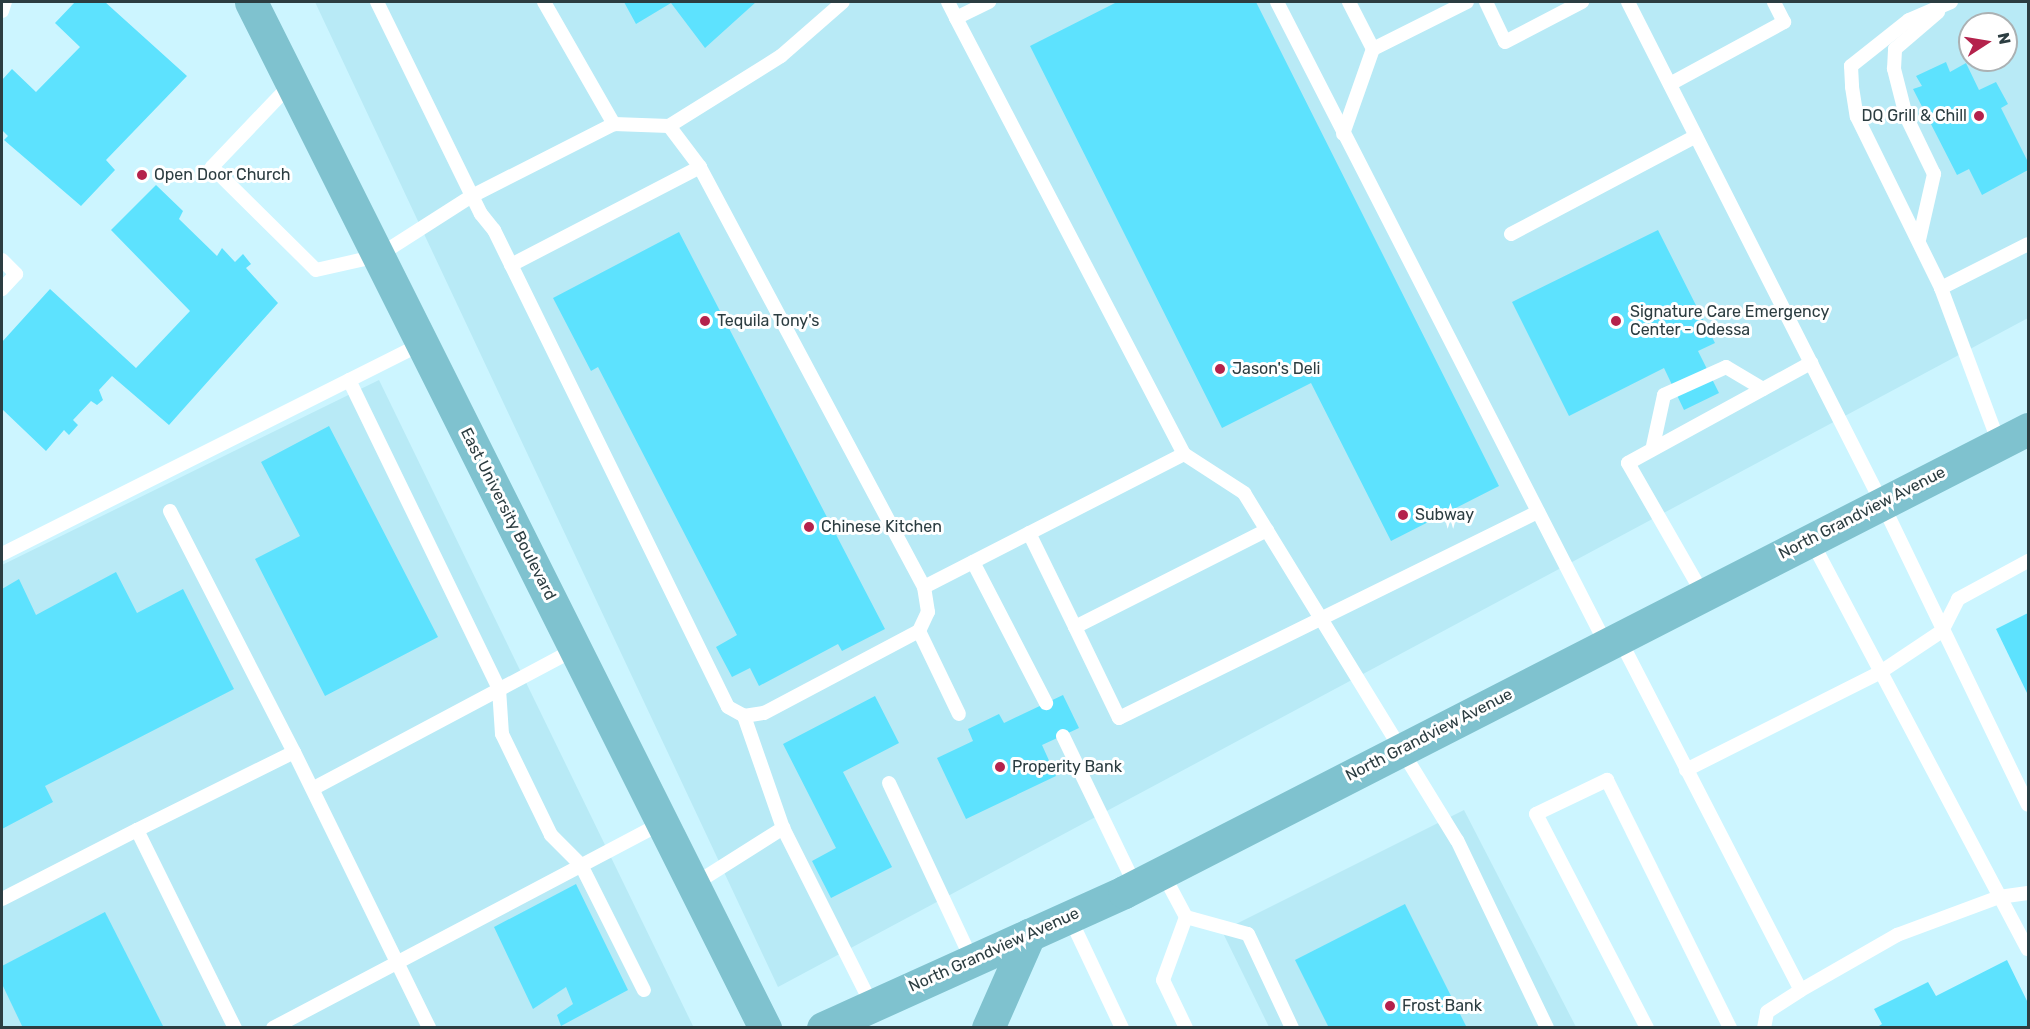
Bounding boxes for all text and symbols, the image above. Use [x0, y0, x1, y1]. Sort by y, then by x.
north arrow [1958, 12, 2018, 72]
text: N [1994, 31, 2015, 46]
place label: DQ Grill & Chill [1862, 106, 1967, 126]
marker: DQ Grill & Chill [1972, 109, 1986, 123]
place label: Open Door Church [154, 165, 291, 185]
marker: Open Door Church [135, 168, 149, 182]
place label: Signature Care Emergency Center - Odessa [1630, 302, 1829, 340]
place label: Tequila Tony's [717, 311, 820, 331]
marker: Signature Care Emergency Center - Odessa [1607, 312, 1625, 330]
marker: Tequila Tony's [698, 314, 712, 328]
place label: Jason's Deli [1232, 359, 1320, 379]
marker: Jason's Deli [1213, 362, 1227, 376]
street label: East University Boulevard [456, 424, 560, 604]
street label: North Grandview Avenue [1775, 462, 1949, 564]
place label: Subway [1415, 505, 1474, 525]
marker: Subway [1396, 508, 1410, 522]
place label: Chinese Kitchen [821, 517, 942, 537]
marker: Chinese Kitchen [802, 520, 816, 534]
street label: North Grandview Avenue [1342, 684, 1516, 786]
place label: Properity Bank [1012, 757, 1122, 777]
marker: Properity Bank [993, 760, 1007, 774]
street label: North Grandview Avenue [905, 904, 1083, 996]
place label: Frost Bank [1402, 996, 1482, 1016]
marker: Frost Bank [1383, 999, 1397, 1013]

